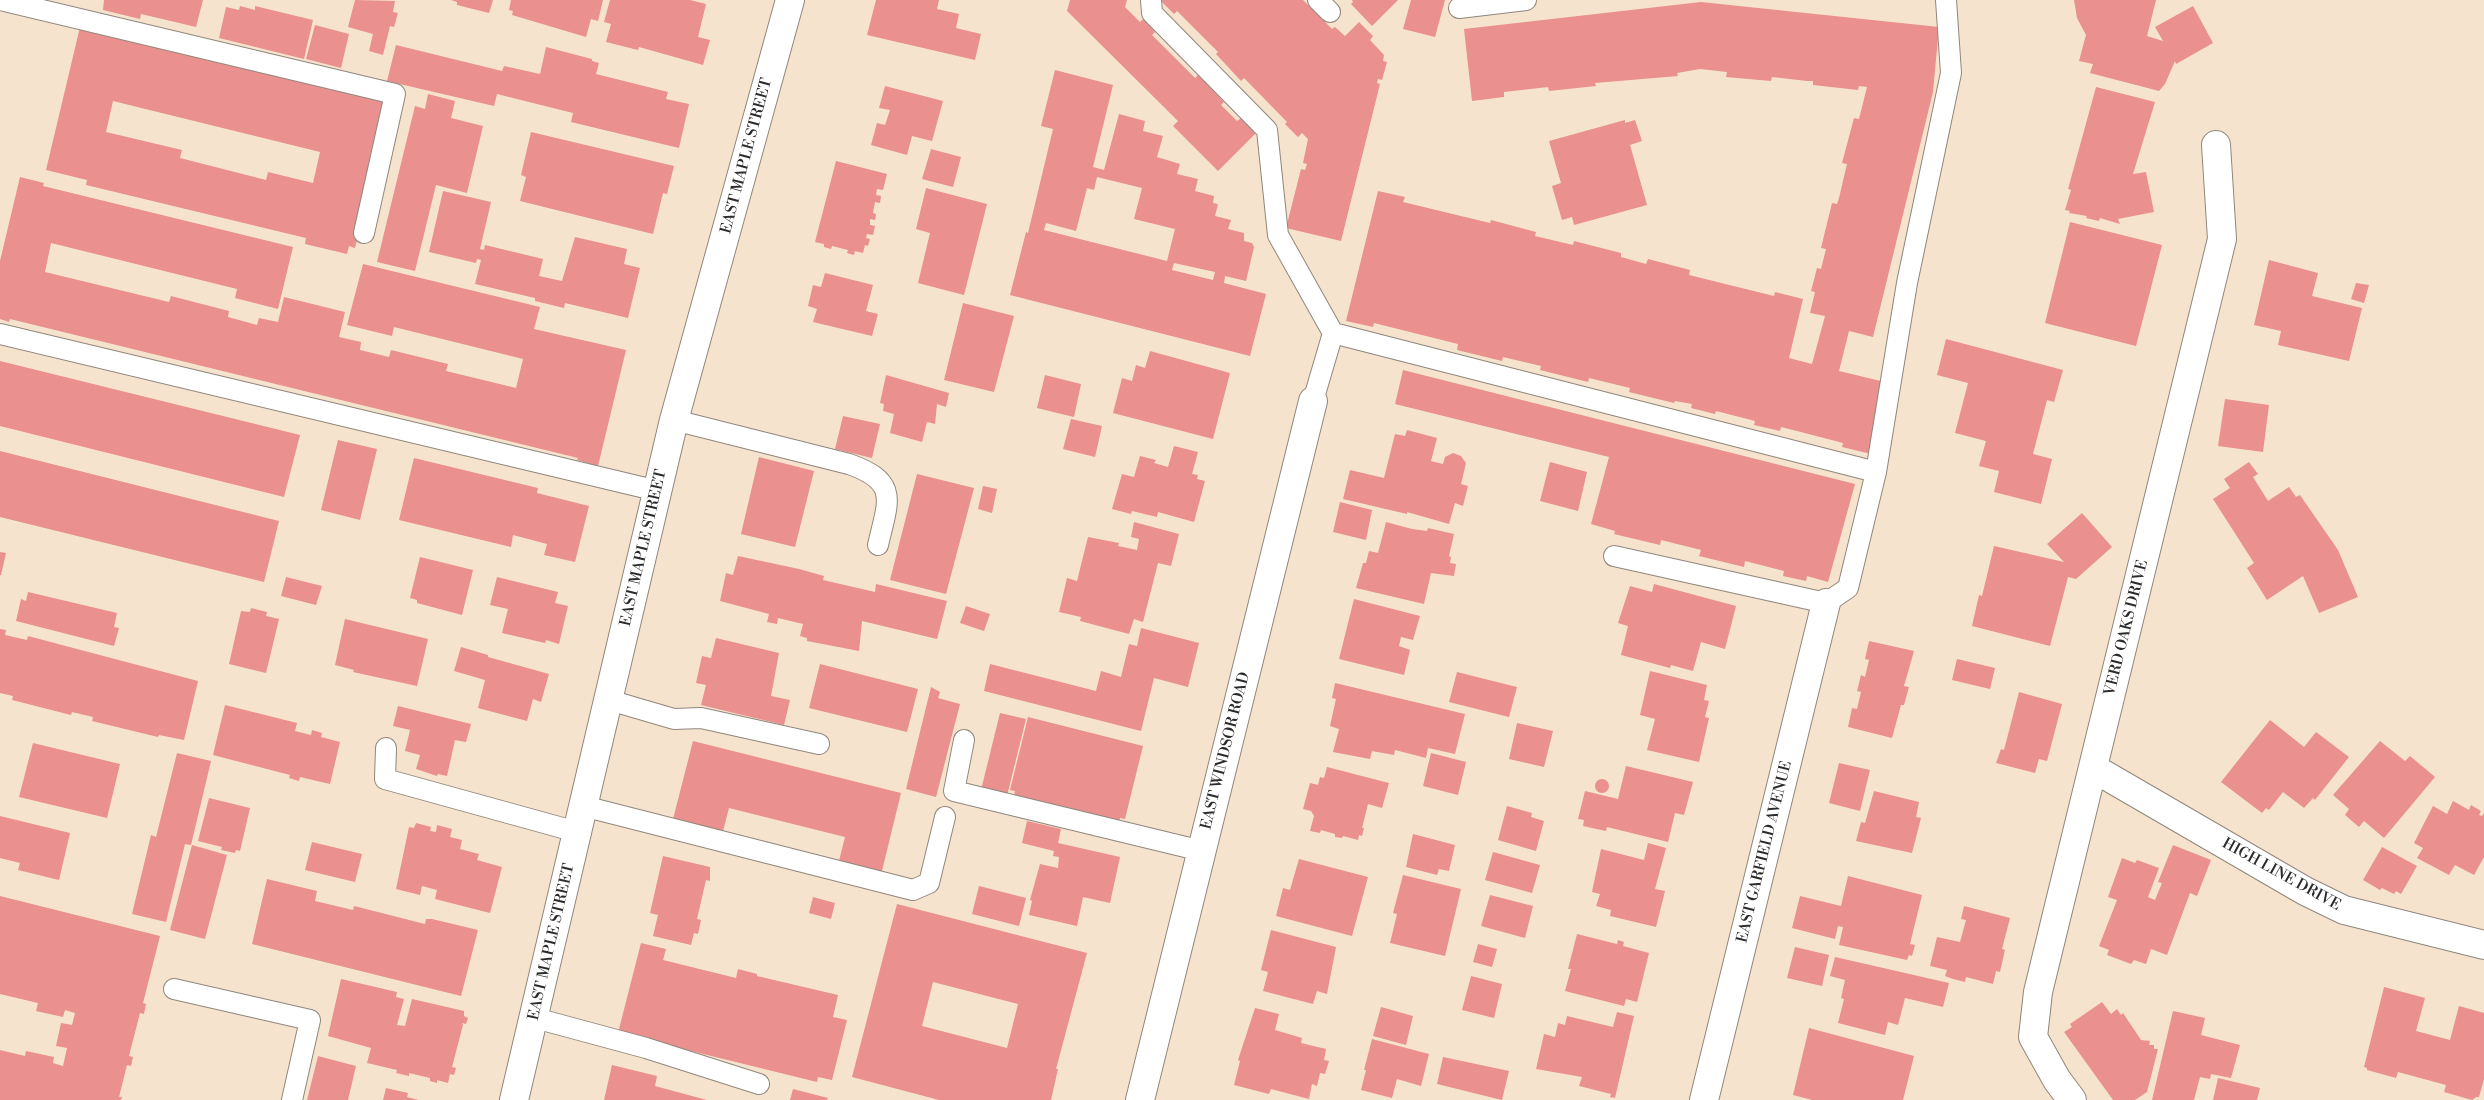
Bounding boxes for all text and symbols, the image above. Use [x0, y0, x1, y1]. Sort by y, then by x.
street label: EAST MAPLE STREET [718, 76, 776, 236]
street label: EAST MAPLE STREET [617, 468, 671, 628]
street label: VERD OAKS DRIVE [2101, 558, 2153, 698]
street label: EAST WINDSOR ROAD [1198, 670, 1254, 832]
street label: EAST GARFIELD AVENUE [1734, 759, 1796, 945]
street label: HIGH LINE DRIVE [2219, 835, 2343, 915]
street label: EAST MAPLE STREET [525, 862, 579, 1022]

